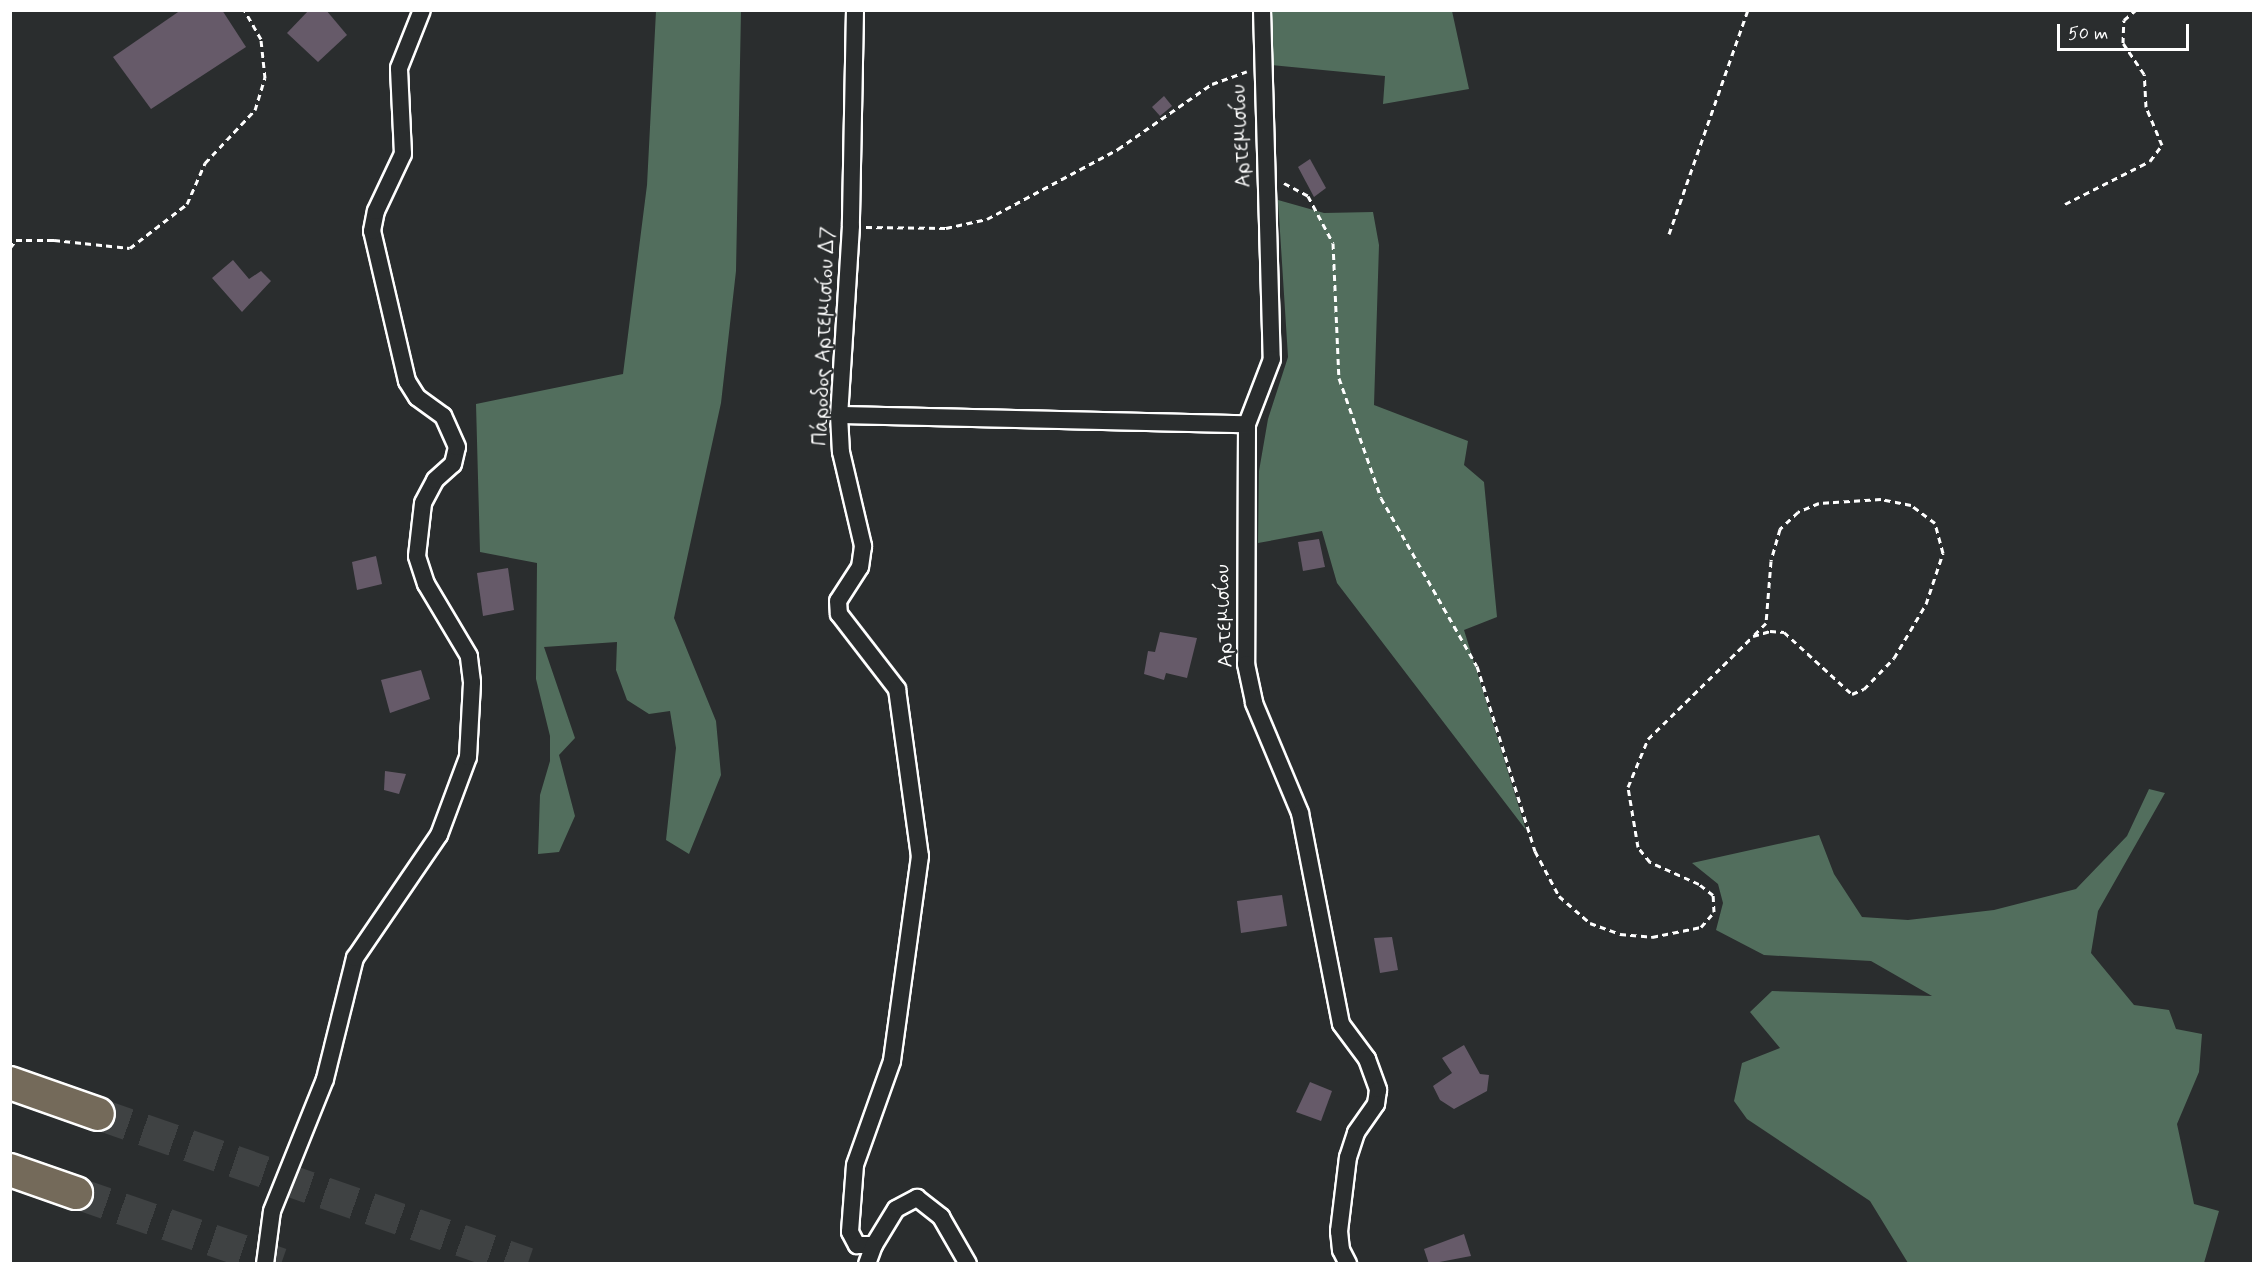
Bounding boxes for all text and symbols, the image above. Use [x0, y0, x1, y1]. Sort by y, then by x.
scale bar [2060, 12, 2192, 50]
text: 50 m [2068, 22, 2108, 46]
street label: Αρτεμισίου [1226, 84, 1256, 188]
street label: Πάροδος Αρτεμισίου Δ7 [808, 226, 840, 446]
street label: Αρτεμισίου [1210, 564, 1238, 668]

